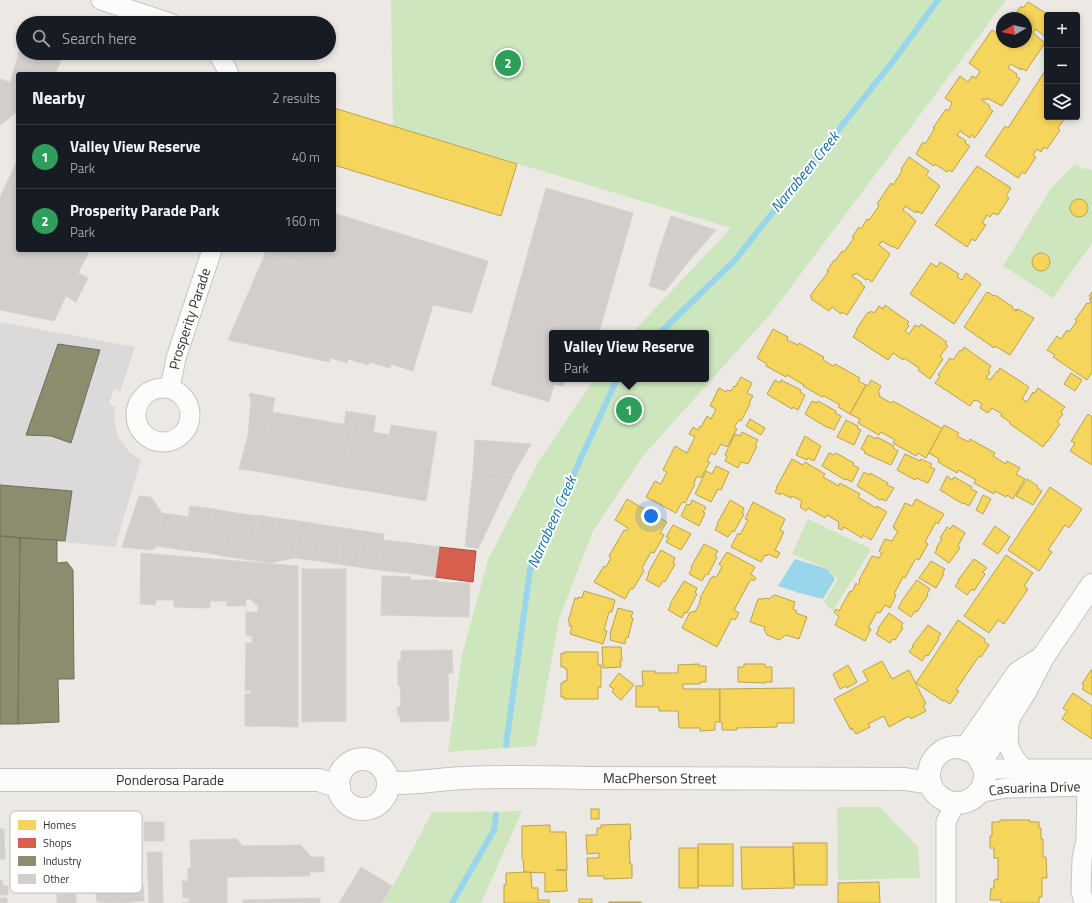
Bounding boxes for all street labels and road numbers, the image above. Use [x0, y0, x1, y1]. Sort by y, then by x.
street label: Prosperity Parade [163, 265, 215, 371]
street label: MacPherson Street [603, 767, 717, 788]
street label: Ponderosa Parade [116, 769, 224, 790]
street label: Casuarina Drive [987, 775, 1081, 801]

